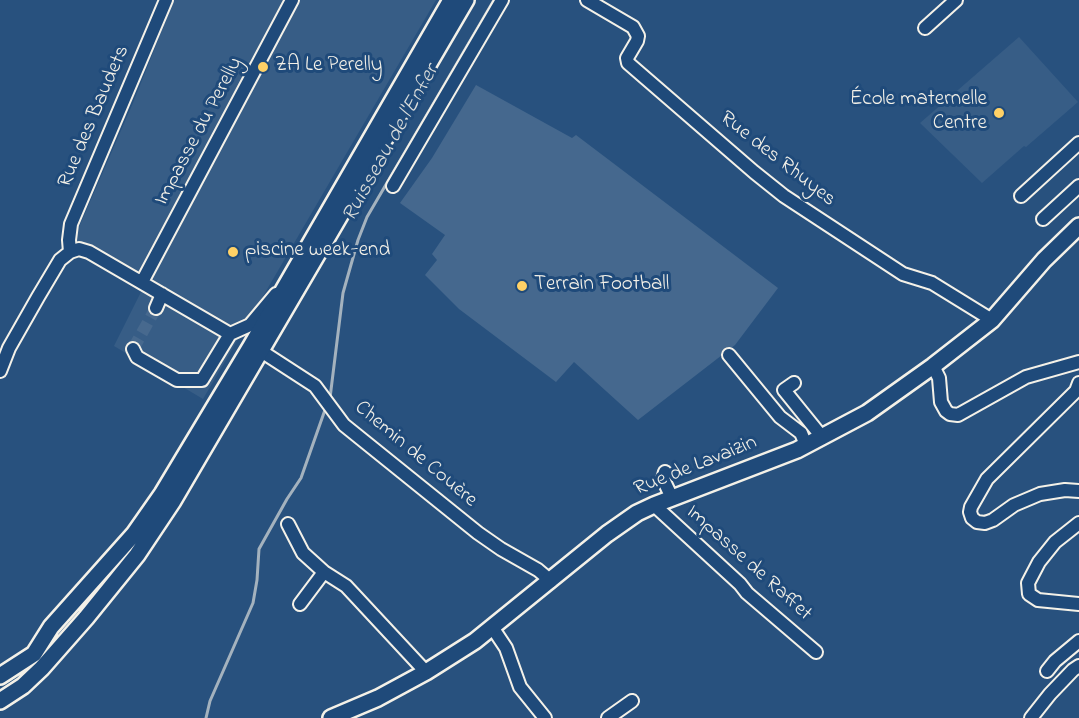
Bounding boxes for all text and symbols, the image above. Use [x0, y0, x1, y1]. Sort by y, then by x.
street label: Rue des Baudets [54, 42, 136, 192]
street label: Impasse du Perelly [150, 54, 250, 210]
place label: ZA Le Perelly [275, 54, 382, 80]
marker: ZA Le Perelly [256, 60, 270, 74]
water label: Ruisseau de l'Enfer [338, 61, 446, 227]
place label: École maternelle Centre [850, 88, 987, 138]
marker: École maternelle Centre [992, 106, 1006, 120]
street label: Rue des Rhuyes [714, 107, 840, 213]
place label: piscine week-end [245, 239, 390, 265]
marker: piscine week-end [226, 245, 240, 259]
place label: Terrain Football [534, 273, 669, 299]
marker: Terrain Football [515, 279, 529, 293]
street label: Chemin de Couère [348, 396, 482, 514]
street label: Rue de Lavaizin [631, 431, 761, 503]
street label: Impasse de Raffet [680, 501, 816, 627]

